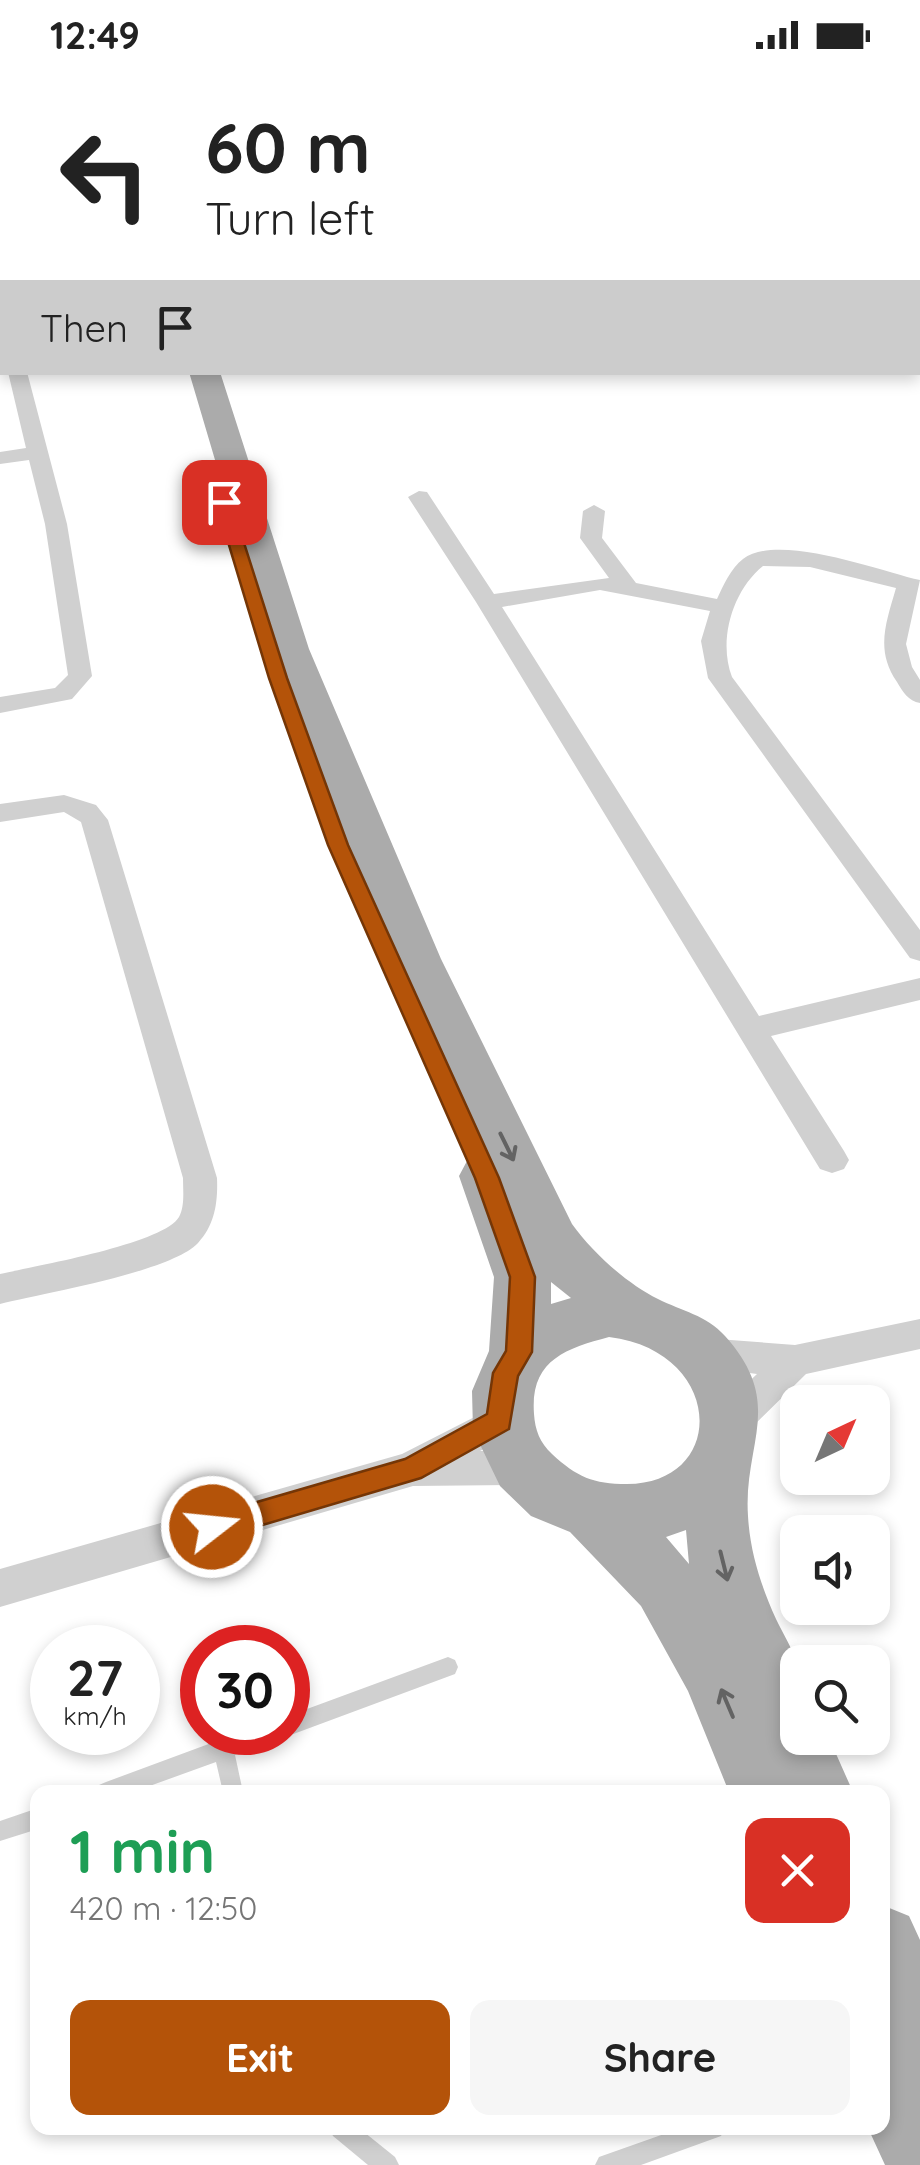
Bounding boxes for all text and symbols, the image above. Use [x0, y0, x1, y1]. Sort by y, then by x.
text: 12:49 [50, 11, 140, 59]
text: 60 m [205, 103, 371, 191]
icon: left [40, 110, 170, 240]
text: Turn left [205, 190, 375, 246]
icon: arrive [148, 300, 203, 355]
text: Then [40, 304, 128, 352]
pin [182, 460, 267, 545]
icon: arrive [197, 475, 252, 530]
one-way arrow [498, 1131, 517, 1161]
north arrow [780, 1385, 890, 1495]
map controls [780, 1385, 890, 1755]
position arrow [160, 1475, 264, 1579]
button: sound [780, 1515, 890, 1625]
one-way arrow [716, 1549, 734, 1581]
speed limit sign: 30 [180, 1625, 310, 1755]
button: search [780, 1645, 890, 1755]
text: 27 [67, 1646, 123, 1709]
one-way arrow [717, 1688, 735, 1719]
text: km/h [63, 1700, 127, 1731]
text: 1 min [70, 1813, 215, 1888]
button: close [745, 1818, 850, 1923]
text: 420 m · 12:50 [70, 1888, 257, 1928]
button: Exit [70, 2000, 450, 2115]
button: Share [470, 2000, 850, 2115]

